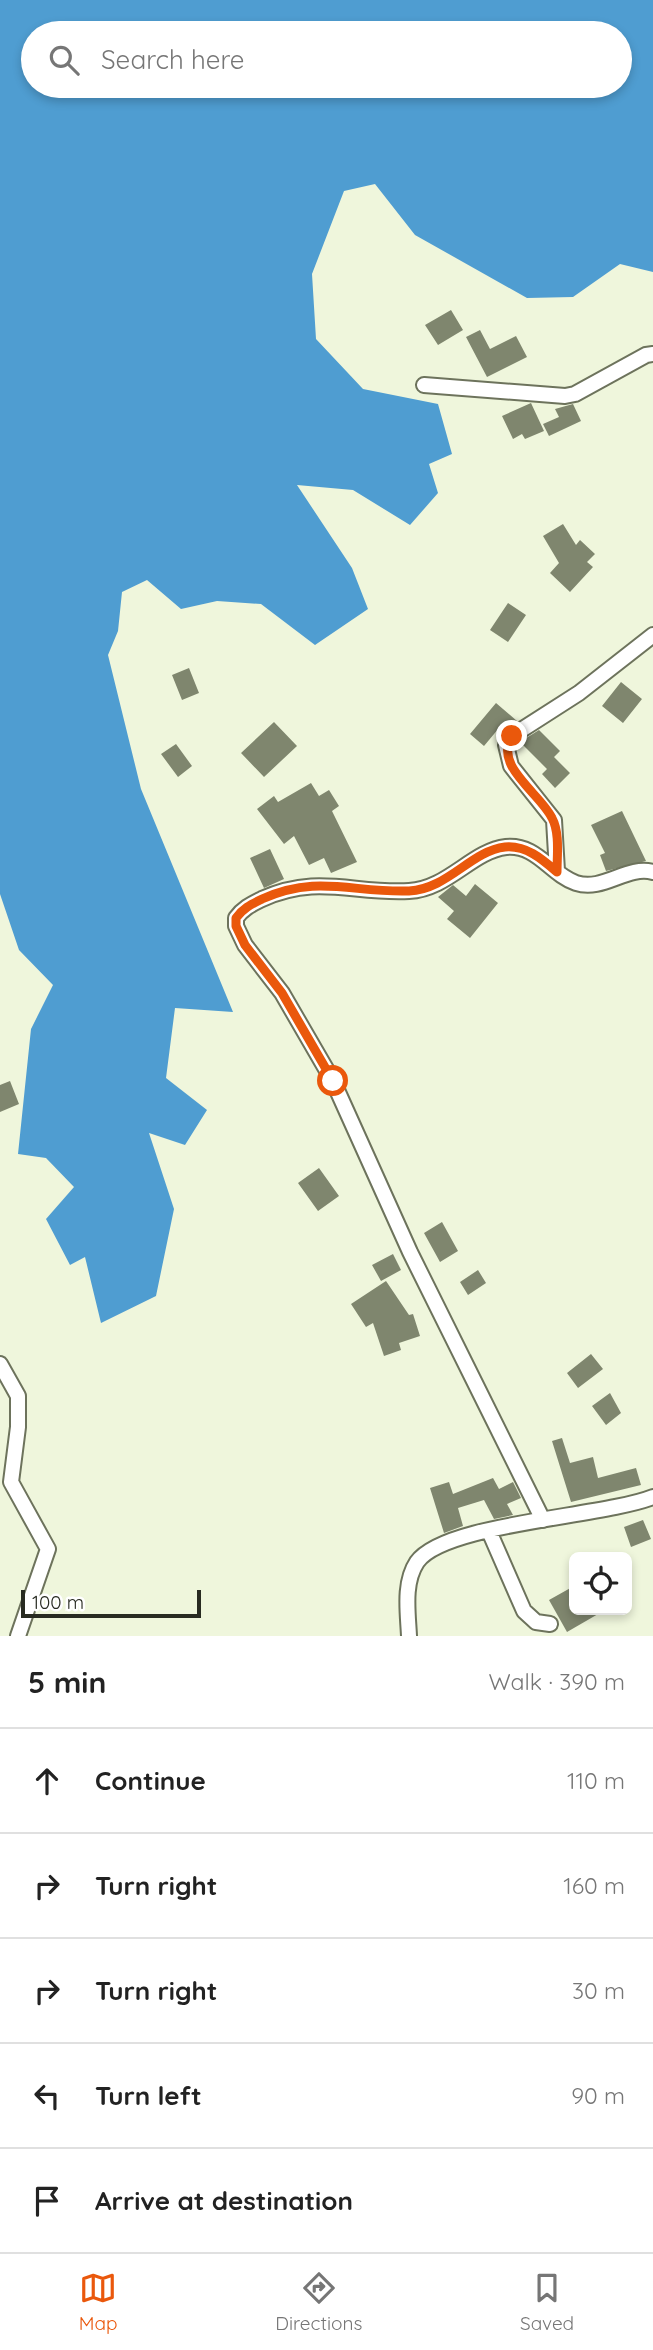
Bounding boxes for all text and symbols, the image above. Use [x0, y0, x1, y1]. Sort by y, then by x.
search box [21, 21, 632, 98]
icon: search [45, 41, 83, 79]
text: Search here [101, 43, 245, 76]
route end [496, 720, 527, 751]
route start [317, 1065, 348, 1096]
map controls [569, 1552, 632, 1615]
button: locate [569, 1552, 632, 1615]
scale bar [21, 1587, 201, 1619]
text: 100 m [32, 1590, 84, 1614]
text: 5 min [28, 1663, 106, 1701]
text: Walk · 390 m [489, 1667, 625, 1696]
icon: ahead [28, 1762, 66, 1800]
text: Continue [95, 1764, 206, 1797]
text: 110 m [567, 1766, 625, 1795]
icon: right [28, 1867, 66, 1905]
text: Turn right [95, 1869, 217, 1902]
text: 160 m [563, 1871, 625, 1900]
icon: right [28, 1972, 66, 2010]
text: Turn right [95, 1974, 217, 2007]
text: 30 m [572, 1976, 625, 2005]
icon: left [28, 2077, 66, 2115]
text: Turn left [95, 2079, 202, 2112]
text: 90 m [571, 2081, 625, 2110]
icon: arrive [28, 2182, 66, 2220]
text: Arrive at destination [95, 2184, 353, 2217]
tab: Map [79, 2269, 118, 2335]
tab: Directions [275, 2269, 362, 2335]
tab: Saved [520, 2269, 574, 2335]

